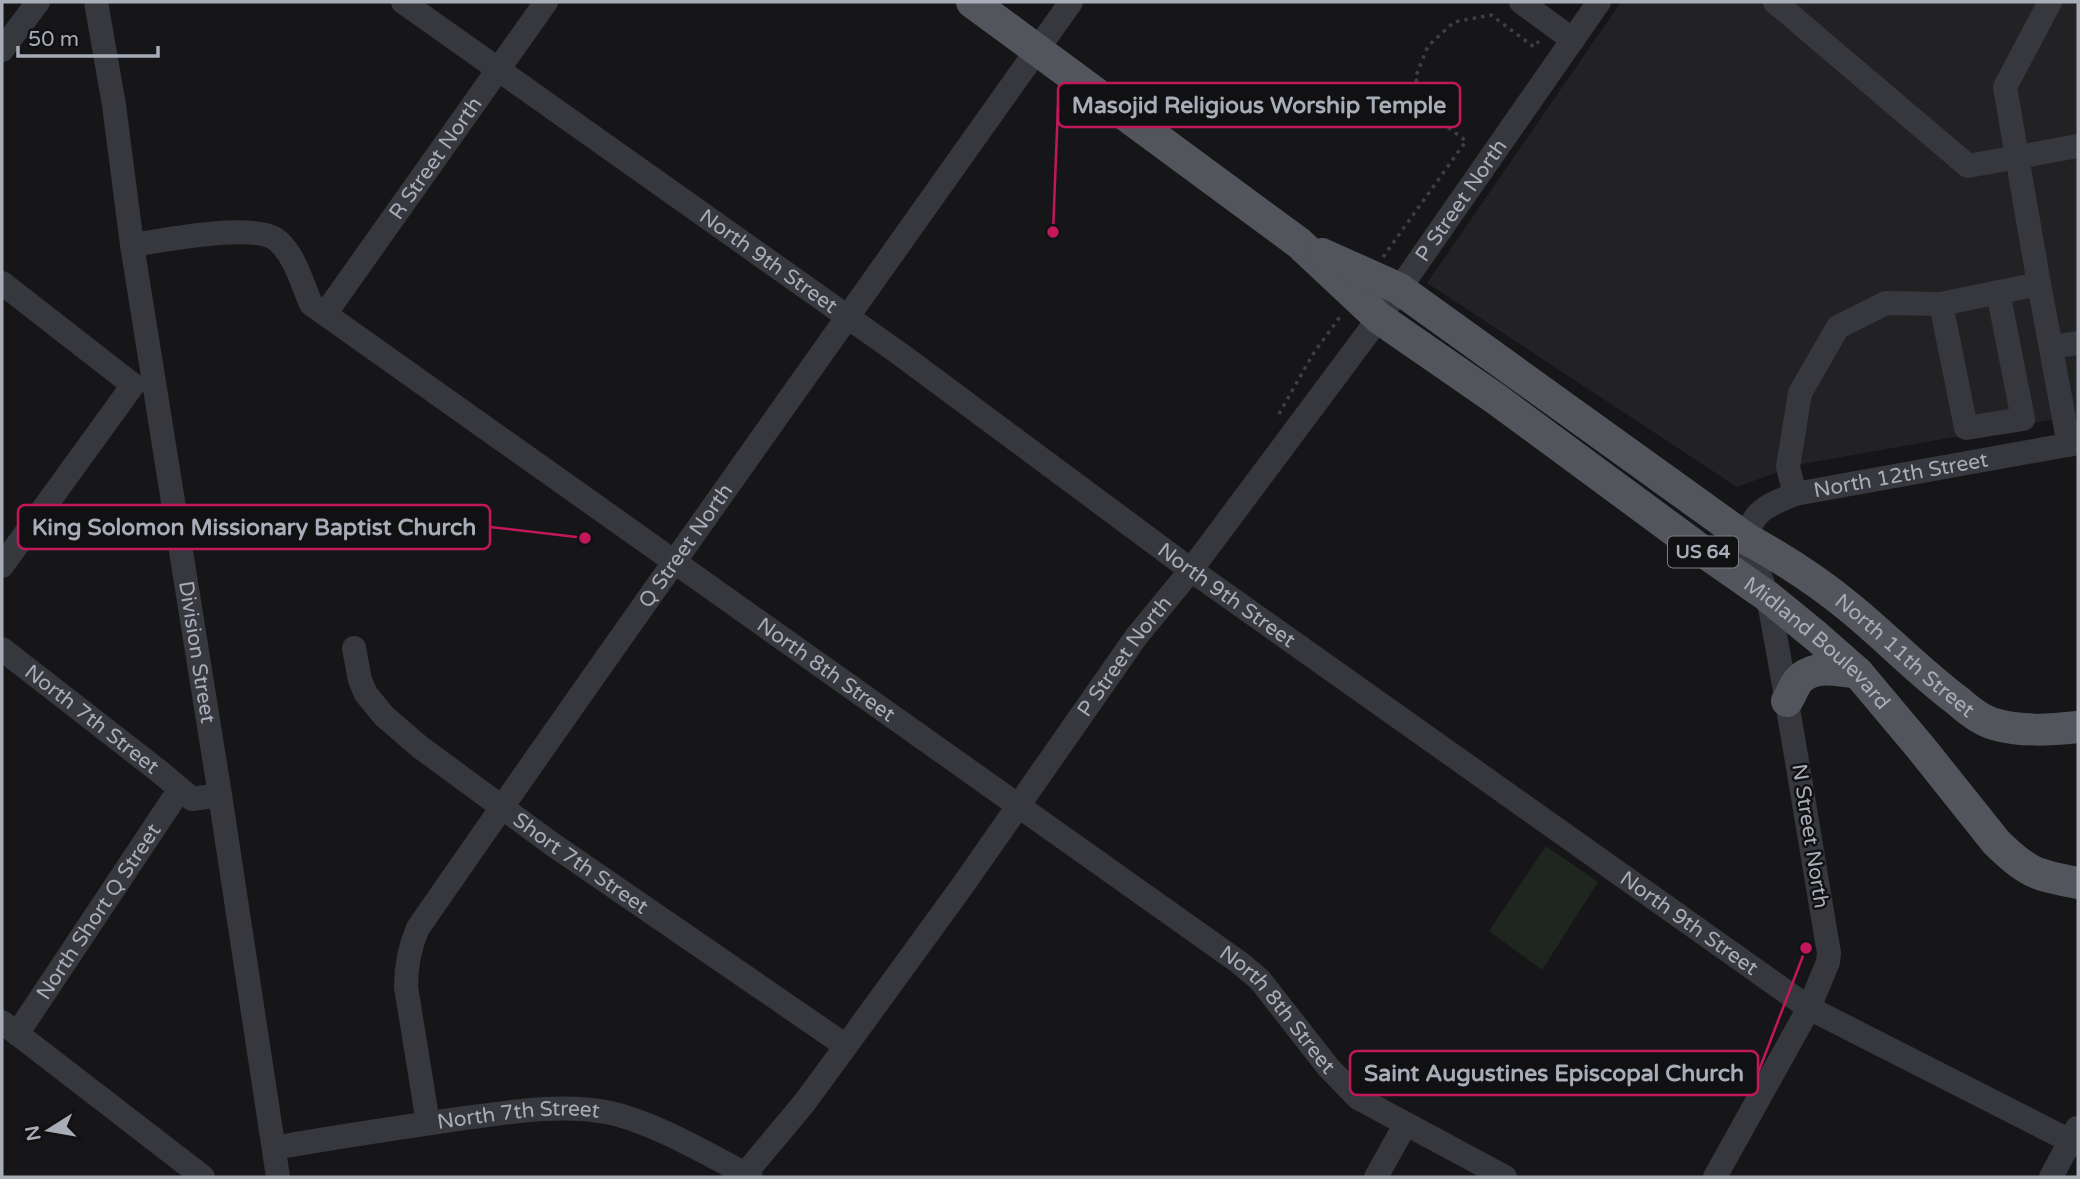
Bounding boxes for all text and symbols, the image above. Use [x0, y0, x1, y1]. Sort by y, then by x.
scale bar [18, 14, 158, 58]
text: 50 m [28, 27, 79, 52]
callout: Masojid Religious Worship Temple [1058, 83, 1460, 127]
street label: R Street North [384, 92, 487, 224]
text: Masojid Religious Worship Temple [1072, 92, 1446, 120]
street label: P Street North [1410, 134, 1512, 266]
street label: North 9th Street [695, 204, 842, 318]
street label: North 12th Street [1812, 447, 1990, 503]
street label: Q Street North [633, 479, 738, 613]
callout: King Solomon Missionary Baptist Church [18, 505, 490, 549]
text: King Solomon Missionary Baptist Church [32, 514, 476, 542]
street label: North 9th Street [1153, 537, 1300, 653]
road number: US 64 [1668, 537, 1738, 568]
street label: Midland Boulevard [1739, 571, 1896, 714]
street label: Division Street [173, 579, 221, 725]
street label: North 11th Street [1830, 588, 1980, 722]
street label: P Street North [1072, 591, 1177, 721]
street label: North 8th Street [752, 612, 900, 727]
street label: North 7th Street [20, 659, 164, 779]
street label: N Street North [1786, 762, 1834, 910]
street label: Short 7th Street [508, 807, 653, 919]
street label: North Short Q Street [31, 819, 166, 1004]
street label: North 9th Street [1615, 866, 1763, 980]
street label: North 8th Street [1215, 940, 1340, 1079]
callout: Saint Augustines Episcopal Church [1350, 1051, 1758, 1095]
text: Saint Augustines Episcopal Church [1364, 1060, 1744, 1088]
north arrow [14, 1095, 84, 1165]
street label: North 7th Street [435, 1096, 601, 1134]
text: N [21, 1123, 46, 1143]

